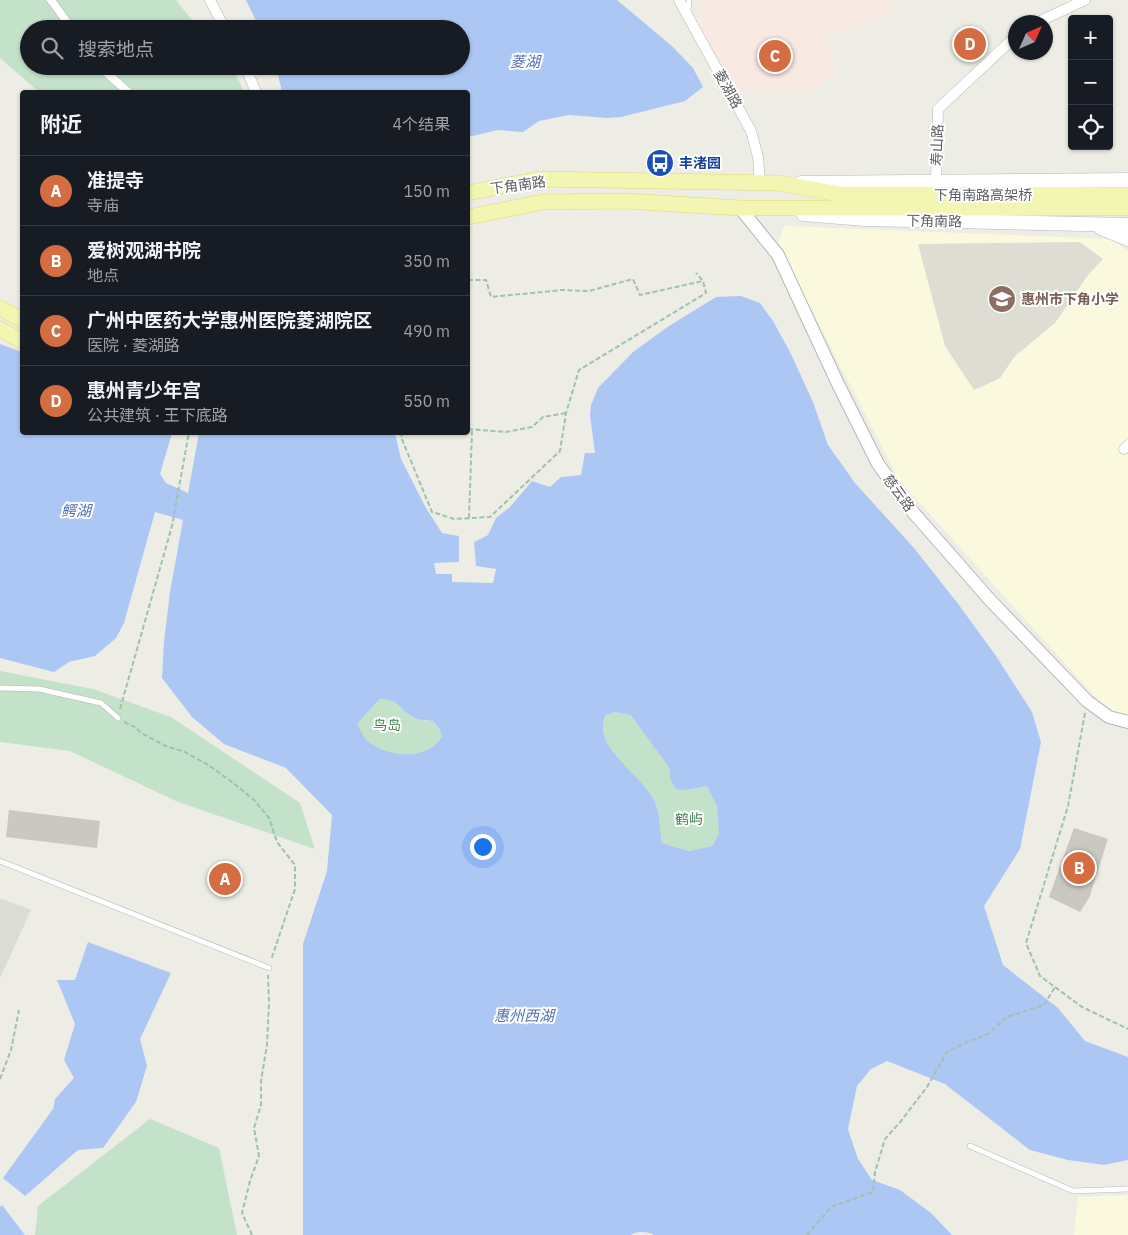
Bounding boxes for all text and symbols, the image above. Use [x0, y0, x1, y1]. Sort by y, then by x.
north arrow [1008, 15, 1053, 60]
map controls [1068, 15, 1113, 150]
button: + [1068, 15, 1113, 60]
search box [20, 20, 470, 75]
pin: D [954, 25, 986, 63]
icon: search [38, 34, 66, 62]
text: 搜索地点 [78, 37, 154, 61]
pin: C [759, 37, 791, 75]
water label: 菱湖 [510, 52, 542, 71]
button: − [1068, 60, 1113, 105]
street label: 菱湖路 [710, 66, 746, 112]
button: locate [1068, 105, 1113, 150]
text: 附近 [40, 110, 82, 138]
text: 4个结果 [392, 114, 450, 134]
street label: 寿山路 [927, 124, 947, 166]
bus stop icon: 丰渚园 [645, 148, 675, 178]
place label: 丰渚园 [679, 154, 721, 172]
text: 准提寺 [87, 168, 144, 192]
street label: 下角南路 [489, 172, 547, 198]
text: A [51, 181, 61, 201]
text: 150 m [403, 181, 450, 201]
street label: 下角南路高架桥 [934, 186, 1032, 204]
text: 寺庙 [87, 195, 119, 215]
street label: 下角南路 [906, 212, 962, 230]
text: 爱树观湖书院 [87, 238, 201, 262]
text: B [51, 251, 61, 271]
text: 350 m [403, 251, 450, 271]
text: 地点 [87, 265, 119, 285]
school or university icon: 惠州市下角小学 [987, 284, 1017, 314]
place label: 惠州市下角小学 [1021, 290, 1119, 308]
text: 广州中医药大学惠州医院菱湖院区 [87, 308, 372, 332]
text: C [51, 321, 61, 341]
text: 490 m [403, 321, 450, 341]
text: 医院 · 菱湖路 [87, 335, 180, 355]
text: 惠州青少年宫 [87, 378, 201, 402]
text: D [50, 391, 62, 411]
text: 550 m [403, 391, 450, 411]
text: 公共建筑 · 王下底路 [87, 405, 228, 425]
street label: 慈云路 [879, 471, 919, 515]
water label: 鳄湖 [61, 501, 93, 520]
park label: 鸟岛 [373, 716, 401, 734]
park label: 鹤屿 [675, 810, 703, 828]
your location [470, 834, 496, 860]
pin: B [1063, 849, 1095, 887]
pin: A [209, 860, 241, 898]
water label: 惠州西湖 [494, 1006, 556, 1025]

